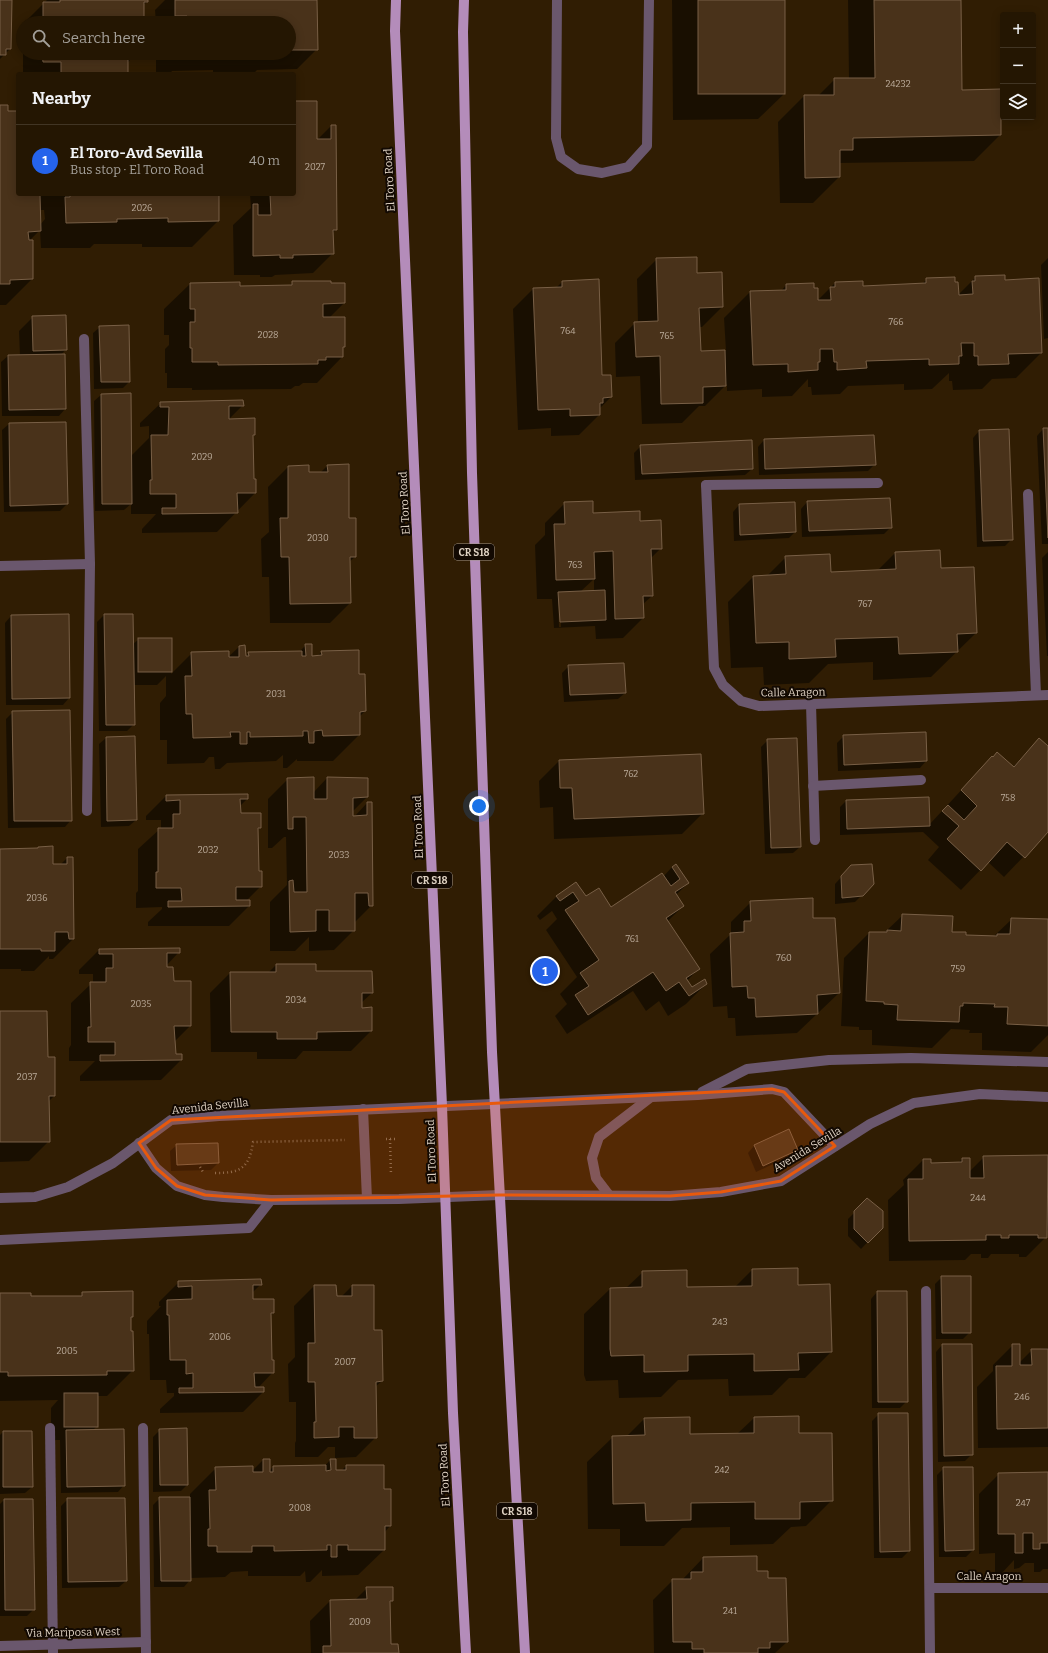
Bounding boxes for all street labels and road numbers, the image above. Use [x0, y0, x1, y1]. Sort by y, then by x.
street label: El Toro Road [381, 148, 398, 212]
street label: El Toro Road [396, 471, 413, 535]
road number: CR S18 [454, 544, 494, 560]
street label: Calle Aragon [760, 685, 826, 700]
street label: El Toro Road [411, 795, 426, 859]
road number: CR S18 [412, 872, 452, 888]
street label: Avenida Sevilla [171, 1096, 249, 1117]
street label: El Toro Road [424, 1119, 439, 1183]
street label: Avenida Sevilla [771, 1124, 844, 1175]
street label: El Toro Road [436, 1443, 453, 1507]
road number: CR S18 [497, 1503, 537, 1519]
street label: Calle Aragon [957, 1570, 1021, 1583]
street label: Via Mariposa West [26, 1625, 120, 1640]

